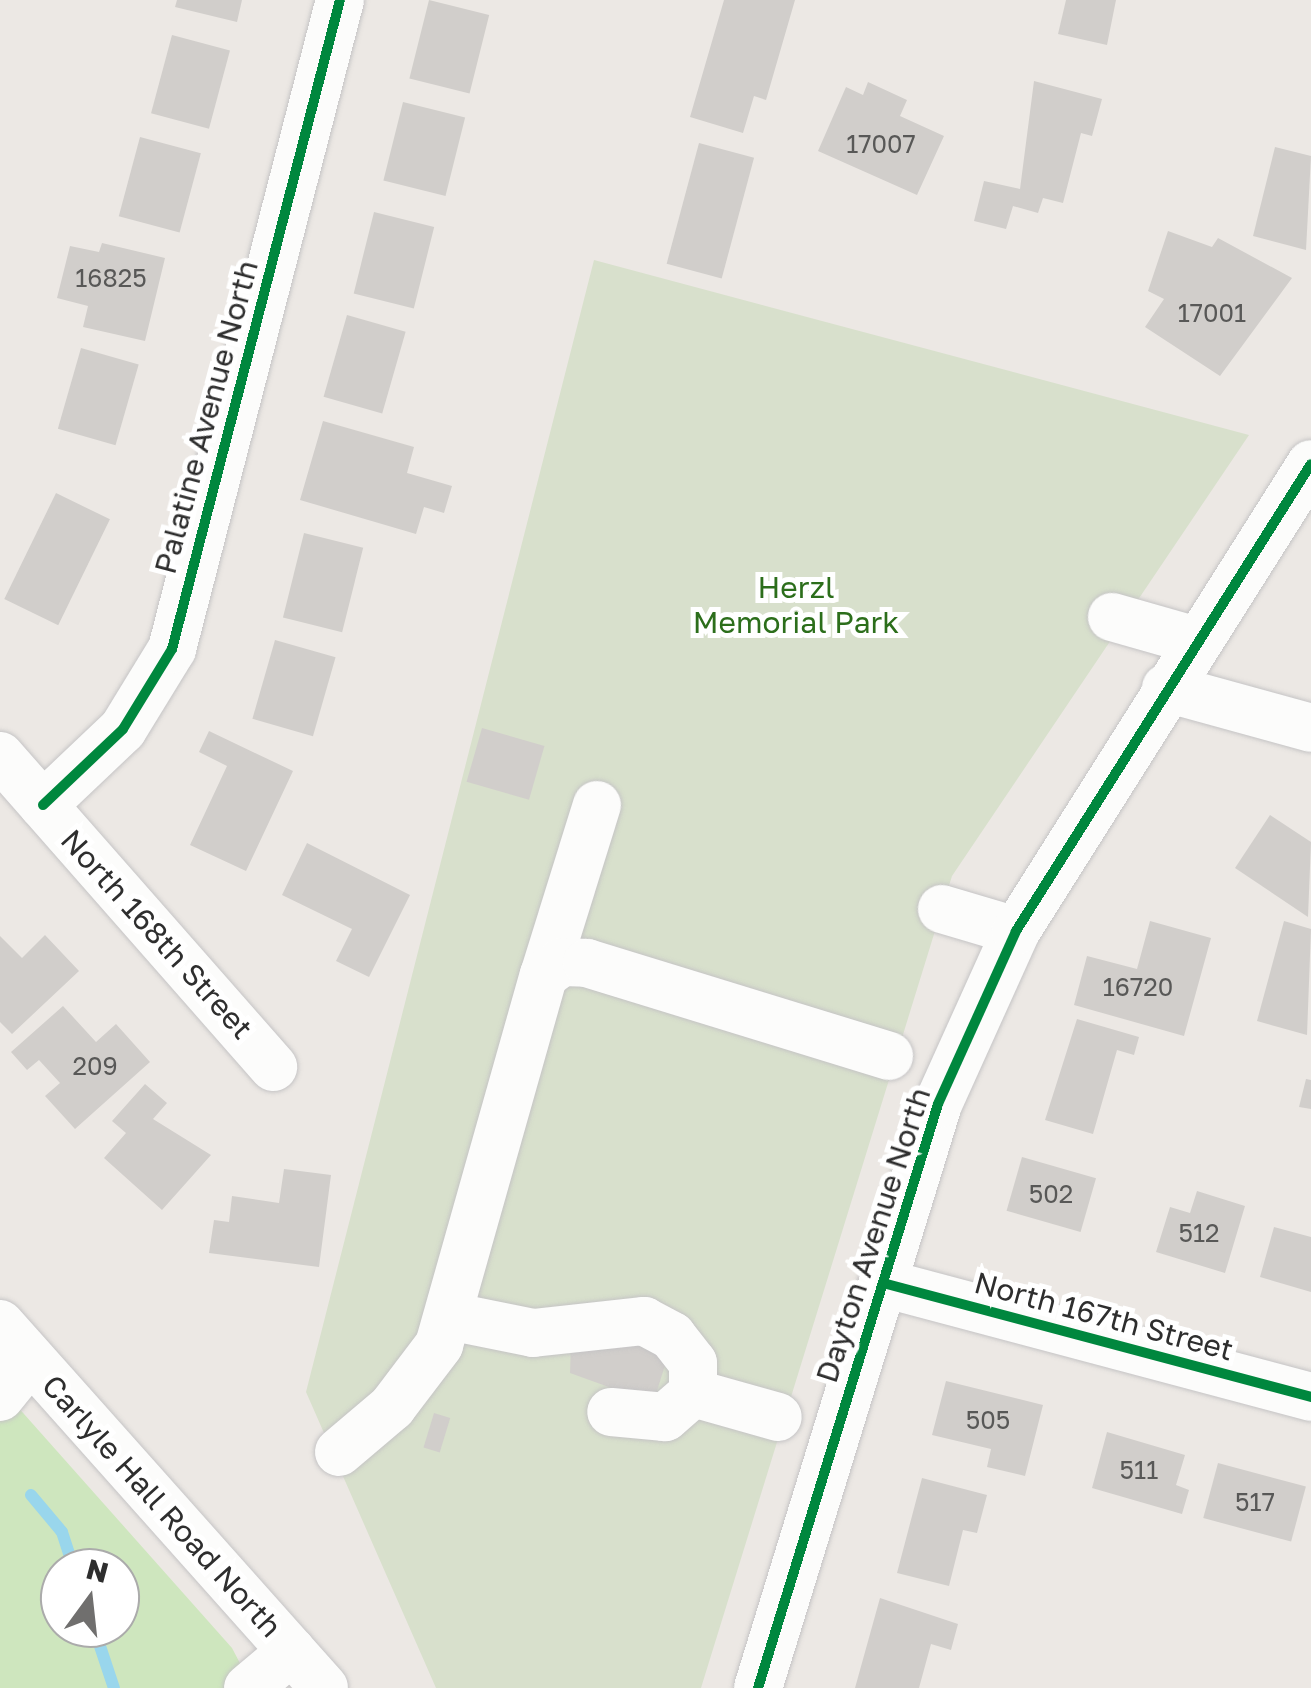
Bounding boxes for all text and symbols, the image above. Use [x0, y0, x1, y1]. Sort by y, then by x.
house number: 17007 [846, 129, 916, 159]
street label: Palatine Avenue North [147, 256, 265, 578]
house number: 16825 [75, 263, 147, 293]
house number: 17001 [1178, 298, 1246, 328]
park label: Herzl Memorial Park [693, 569, 899, 640]
street label: North 168th Street [54, 822, 260, 1046]
house number: 16720 [1103, 972, 1173, 1002]
house number: 209 [72, 1051, 118, 1081]
street label: Dayton Avenue North [808, 1083, 938, 1387]
house number: 502 [1029, 1179, 1073, 1209]
house number: 512 [1178, 1218, 1220, 1248]
street label: North 167th Street [971, 1264, 1237, 1368]
street label: Carlyle Hall Road North [35, 1368, 289, 1644]
house number: 505 [966, 1405, 1010, 1435]
house number: 511 [1120, 1455, 1158, 1485]
house number: 517 [1235, 1487, 1275, 1517]
north arrow [40, 1548, 140, 1648]

